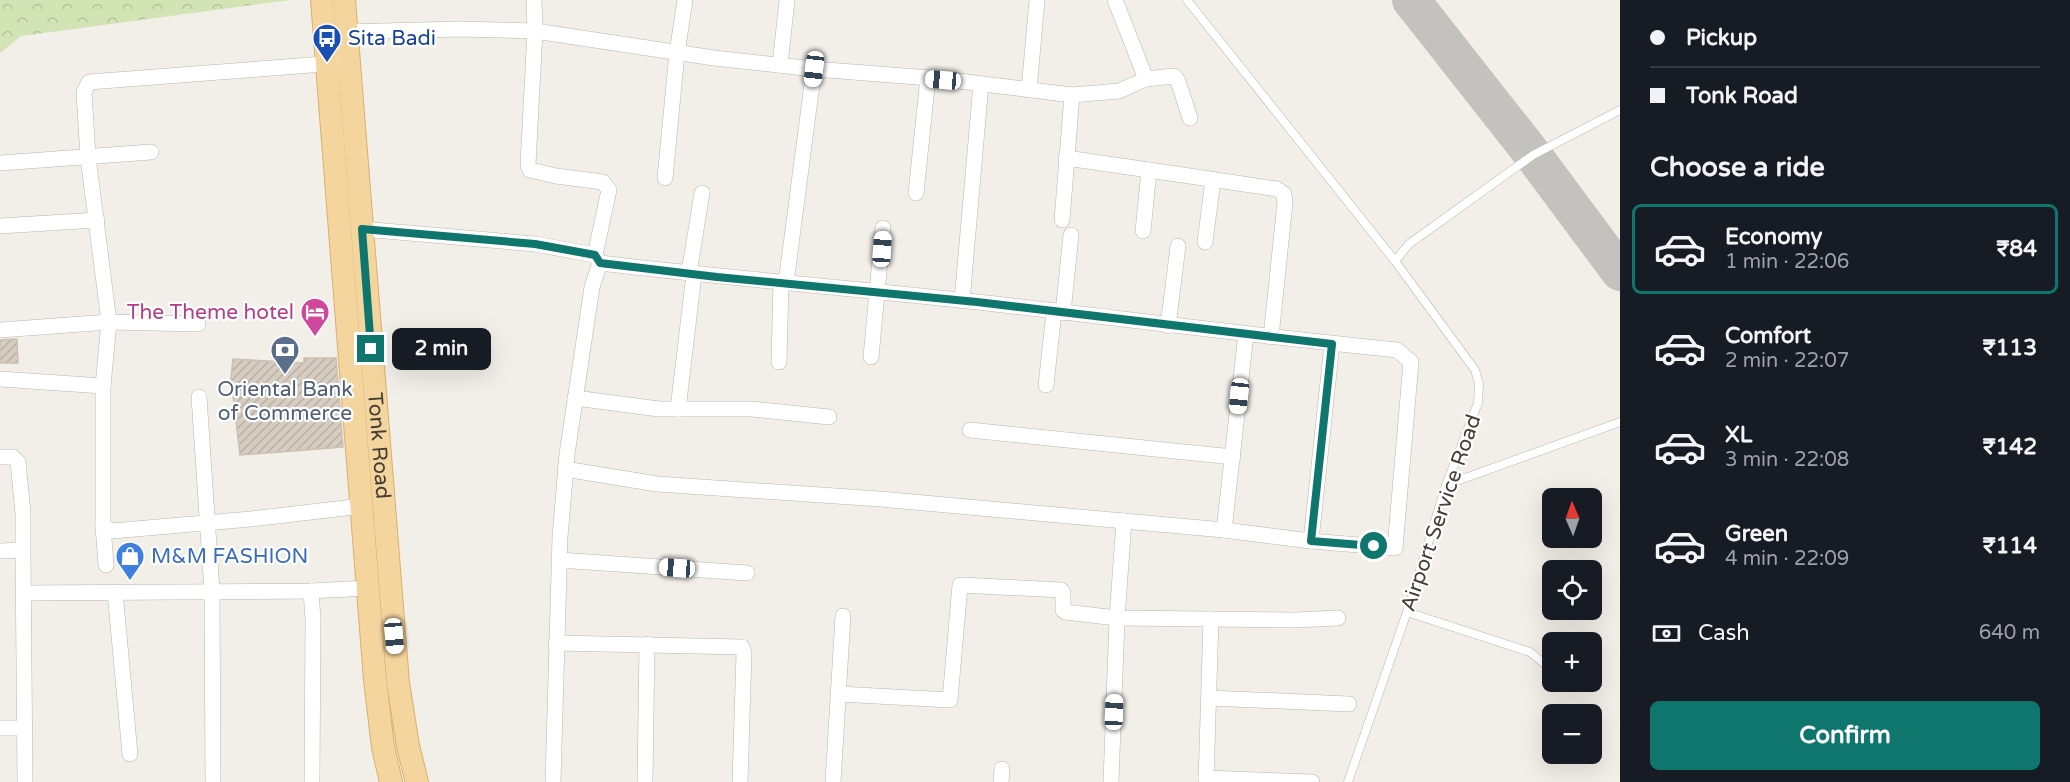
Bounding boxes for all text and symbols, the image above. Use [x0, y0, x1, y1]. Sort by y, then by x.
bus stop icon: Sita Badi [311, 22, 343, 64]
text: Pickup [1686, 25, 1757, 51]
place label: Sita Badi [348, 26, 436, 51]
car [803, 50, 825, 88]
car [924, 69, 962, 91]
text: Tonk Road [1686, 83, 1798, 109]
text: Choose a ride [1650, 151, 1825, 184]
icon: car [1653, 222, 1707, 276]
text: Economy [1725, 224, 1822, 250]
car [872, 230, 892, 268]
text: ₹84 [1996, 236, 2037, 262]
text: 1 min · 22:06 [1725, 250, 1849, 274]
hotel icon: The Theme hotel [299, 296, 331, 338]
place label: The Theme hotel [127, 300, 294, 325]
icon: car [1653, 321, 1707, 375]
text: Comfort [1725, 323, 1811, 349]
callout: 2 min [392, 328, 491, 370]
bank icon: Oriental Bank of Commerce [269, 334, 301, 376]
route end [357, 335, 384, 362]
text: ₹113 [1983, 335, 2037, 361]
text: 2 min [415, 337, 468, 361]
text: 2 min · 22:07 [1725, 349, 1849, 373]
place label: Oriental Bank of Commerce [217, 377, 353, 426]
car [1228, 377, 1250, 415]
street label: Tonk Road [363, 391, 396, 500]
street label: Airport Service Road [1396, 411, 1486, 615]
icon: car [1653, 420, 1707, 474]
text: XL [1725, 422, 1752, 448]
text: ₹142 [1983, 434, 2037, 460]
text: 3 min · 22:08 [1725, 448, 1849, 472]
north arrow [1542, 488, 1602, 548]
map controls [1542, 488, 1602, 764]
icon: car [1653, 519, 1707, 573]
text: Green [1725, 521, 1788, 547]
route start [1360, 532, 1387, 559]
text: ₹114 [1983, 533, 2037, 559]
shop icon: M&M FASHION [114, 540, 146, 582]
place label: M&M FASHION [151, 544, 308, 569]
text: 4 min · 22:09 [1725, 547, 1849, 571]
car [658, 558, 696, 578]
button: locate [1542, 560, 1602, 620]
car [383, 617, 405, 655]
icon: cash [1650, 617, 1683, 650]
text: Cash [1698, 620, 1750, 646]
text: 640 m [1979, 621, 2040, 645]
button: + [1542, 632, 1602, 692]
car [1104, 694, 1124, 730]
button: Confirm [1650, 701, 2040, 770]
button: − [1542, 704, 1602, 764]

